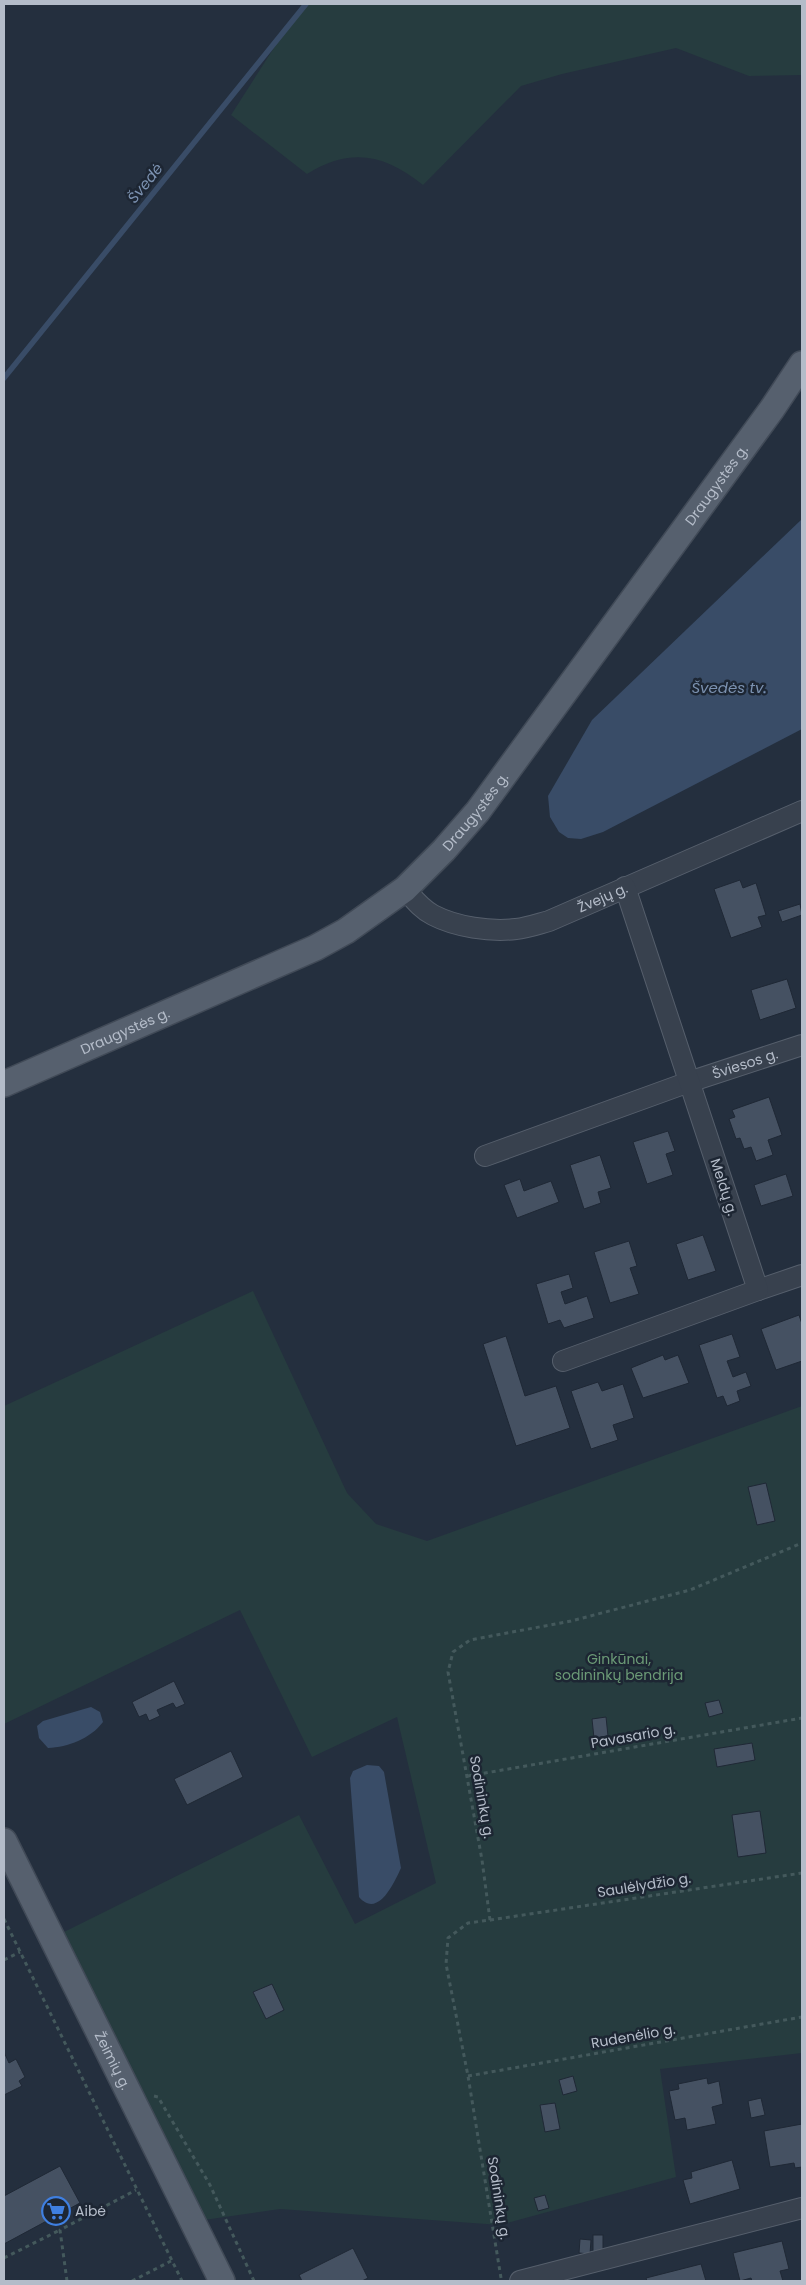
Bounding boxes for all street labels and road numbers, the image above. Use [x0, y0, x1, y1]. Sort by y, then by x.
street label: Draugystės g. [680, 440, 753, 529]
street label: Draugystės g. [438, 768, 513, 855]
street label: Žvejų g. [574, 878, 631, 917]
street label: Draugystės g. [77, 1003, 173, 1059]
street label: Šviesos g. [710, 1044, 781, 1084]
street label: Meldų g. [705, 1156, 743, 1218]
street label: Pavasario g. [589, 1719, 677, 1753]
street label: Sodininkų g. [465, 1754, 499, 1840]
street label: Saulėlydžio g. [596, 1868, 692, 1902]
street label: Rudenėlio g. [589, 2019, 677, 2053]
street label: Žeimių g. [90, 2028, 136, 2093]
street label: Sodininkų g. [483, 2155, 515, 2241]

